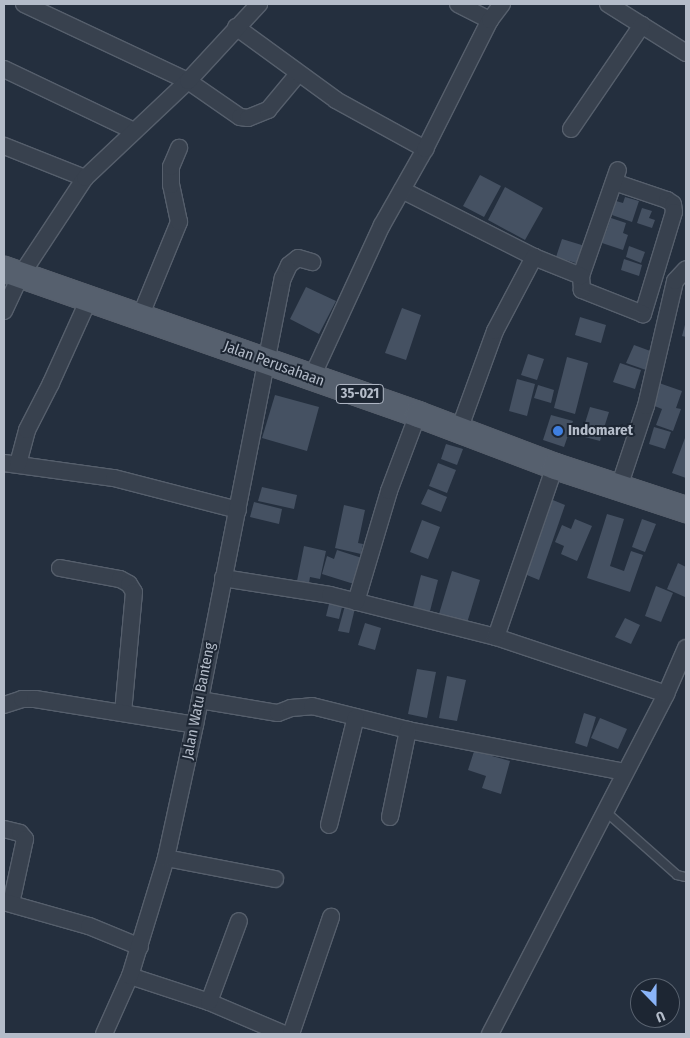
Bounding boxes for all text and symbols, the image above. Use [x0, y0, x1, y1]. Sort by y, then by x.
street label: Jalan Perusahaan [221, 337, 327, 391]
road number: 35-021 [335, 382, 385, 406]
place label: Indomaret [568, 422, 633, 440]
marker: Indomaret [552, 425, 564, 437]
street label: Jalan Watu Banteng [179, 641, 219, 761]
north arrow [630, 978, 680, 1028]
text: U [653, 1007, 667, 1026]

